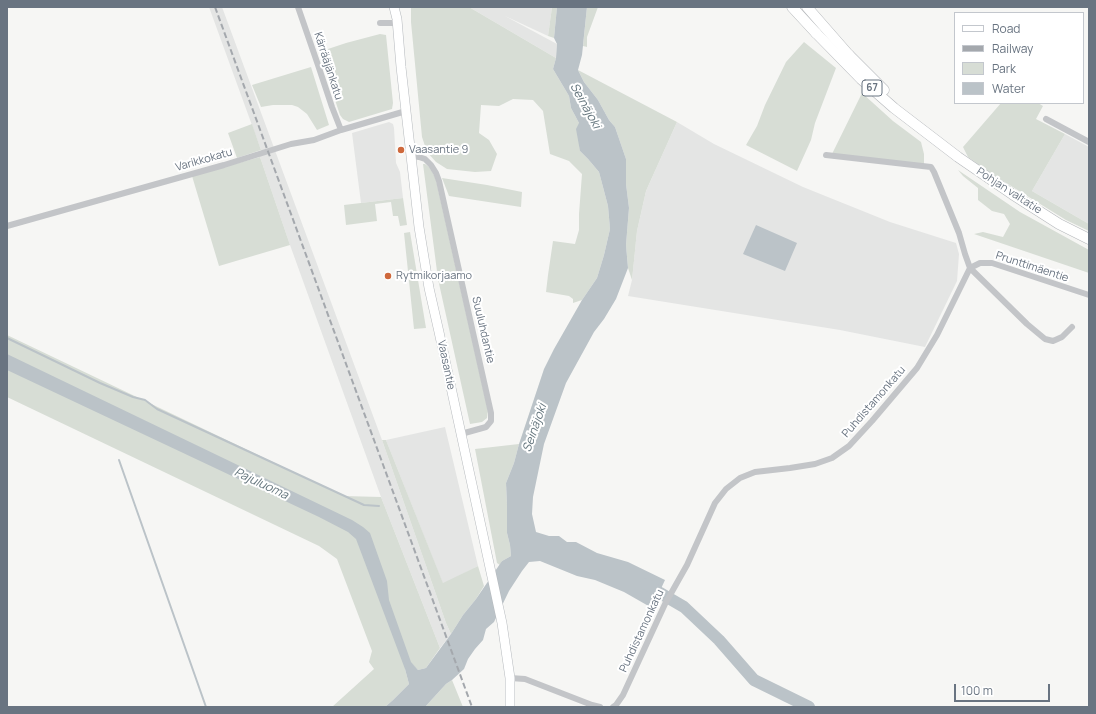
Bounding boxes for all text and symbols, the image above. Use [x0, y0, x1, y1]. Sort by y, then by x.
legend [954, 12, 1084, 104]
text: Road [992, 20, 1020, 37]
street label: Kärrääjänkatu [311, 30, 345, 102]
text: Railway [992, 40, 1033, 57]
text: Park [992, 60, 1016, 77]
road number: 67 [862, 80, 882, 96]
text: Water [992, 80, 1025, 97]
water label: Seinäjoki [567, 81, 603, 131]
place label: Vaasantie 9 [409, 143, 468, 157]
marker: Vaasantie 9 [396, 145, 406, 155]
street label: Varikkokatu [174, 146, 234, 174]
street label: Pohjan valtatie [974, 165, 1044, 217]
street label: Prunttimäentie [994, 249, 1070, 285]
place label: Rytmikorjaamo [396, 269, 472, 283]
marker: Rytmikorjaamo [383, 271, 393, 281]
street label: Suuluhdantie [469, 295, 497, 365]
street label: Vaasantie [434, 339, 458, 391]
street label: Puhdistamonkatu [840, 364, 908, 440]
water label: Seinäjoki [520, 402, 550, 454]
water label: Pajuluoma [232, 465, 290, 503]
street label: Puhdistamonkatu [617, 587, 667, 675]
scale bar [956, 676, 1052, 702]
text: 100 m [961, 682, 993, 699]

